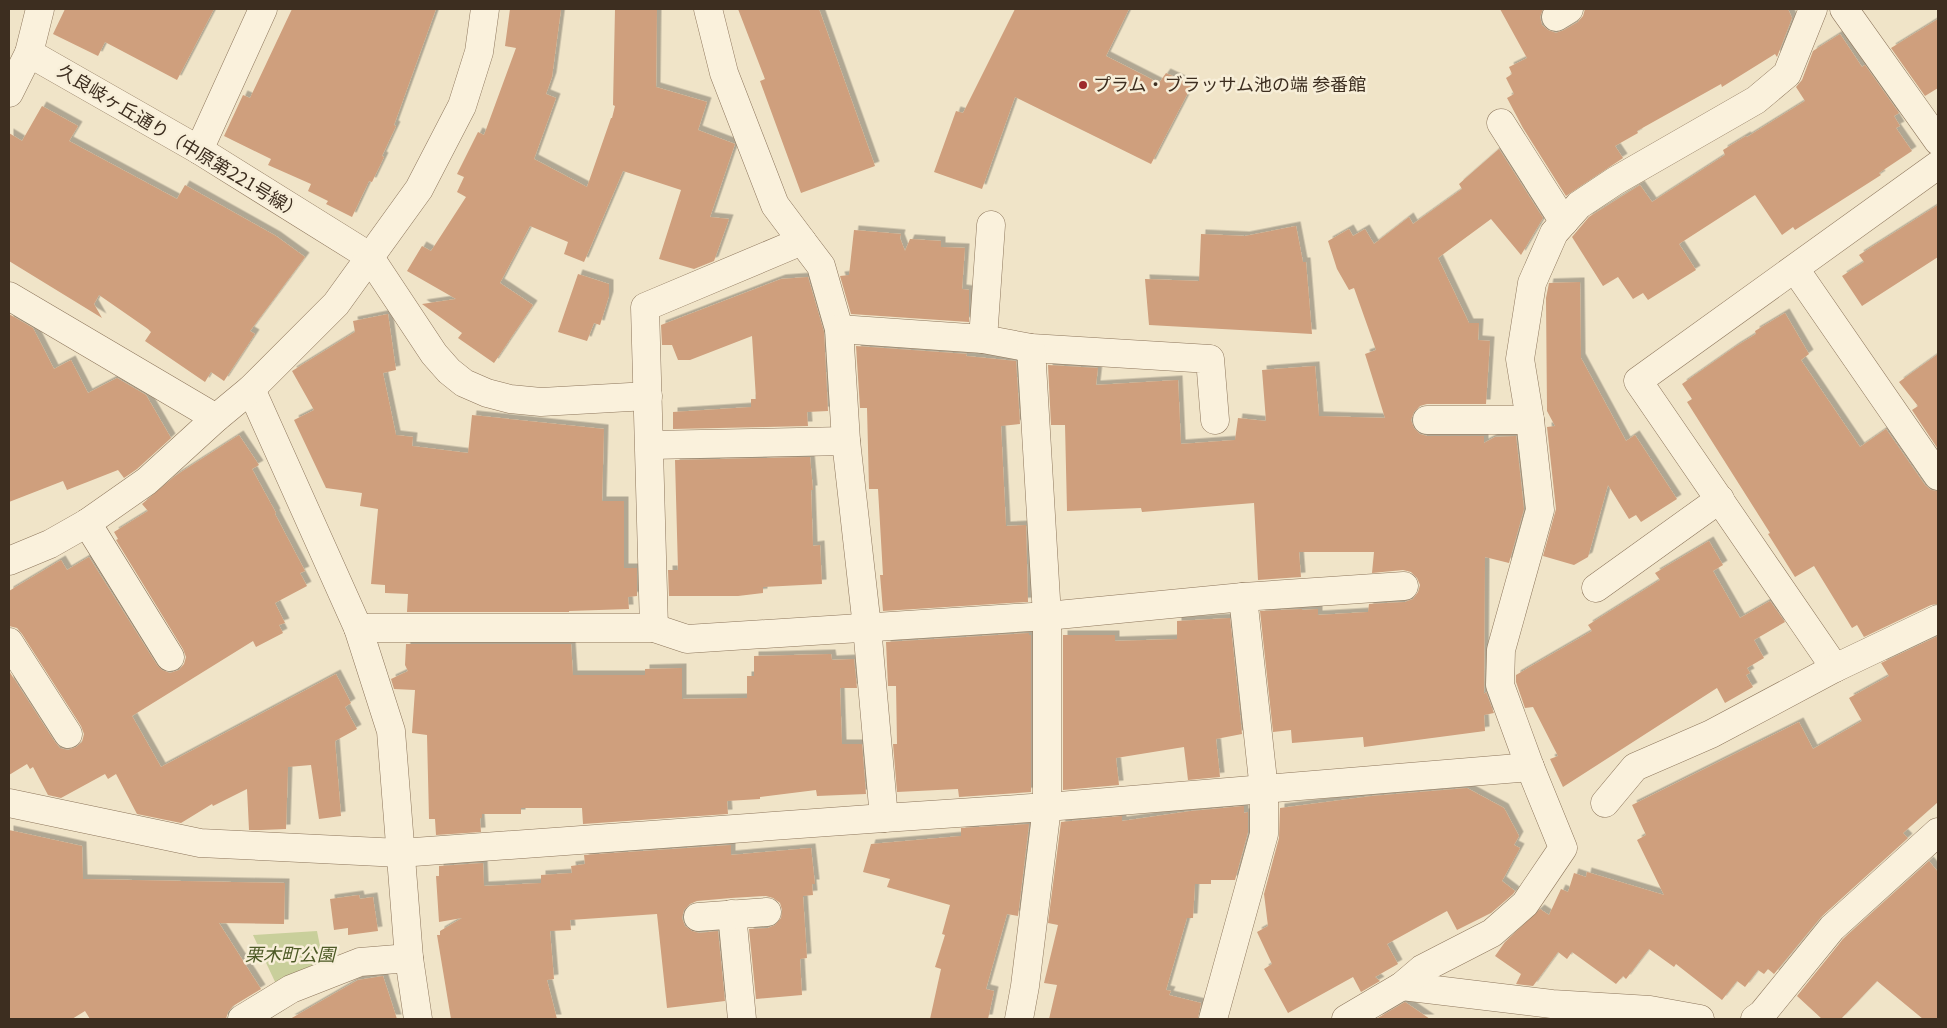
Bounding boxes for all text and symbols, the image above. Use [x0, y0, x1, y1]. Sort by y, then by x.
street label: 久良岐ヶ丘通り（中原第221号線） [53, 57, 309, 224]
place label: プラム・ブラッサム池の端 参番館 [1093, 70, 1366, 96]
marker: プラム・ブラッサム池の端 参番館 [1077, 79, 1089, 91]
park label: 栗木町公園 [245, 940, 338, 966]

